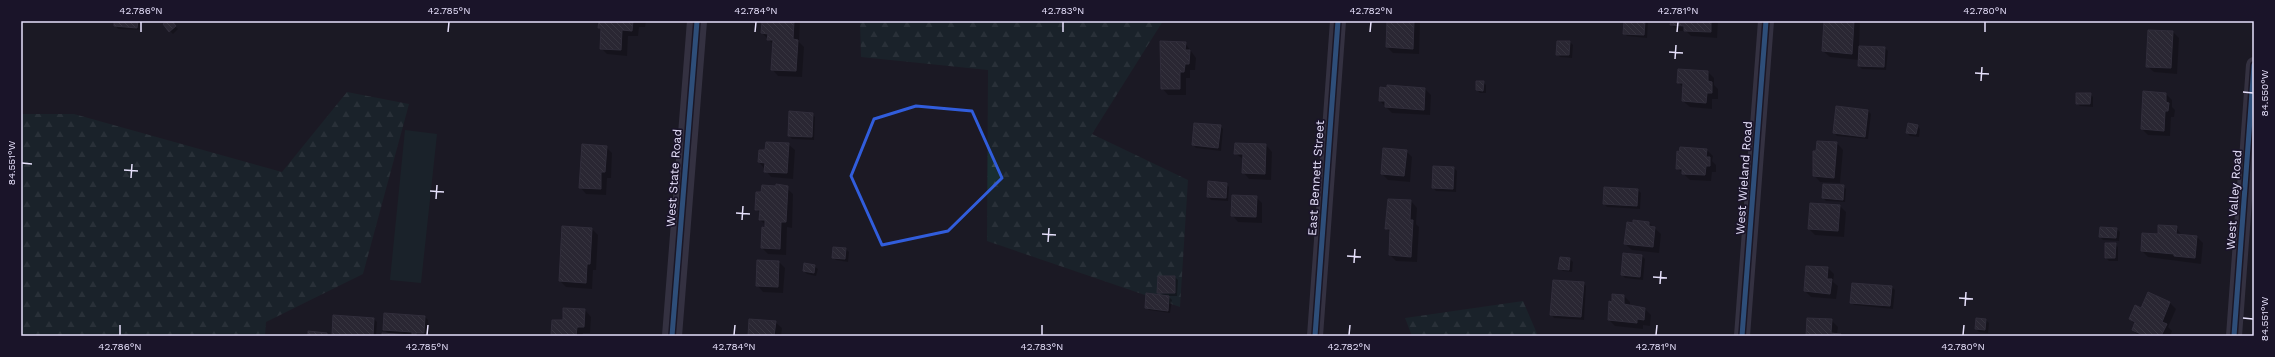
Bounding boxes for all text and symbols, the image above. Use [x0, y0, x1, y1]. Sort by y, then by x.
text: 42.786°N [119, 5, 163, 16]
text: 42.785°N [427, 5, 471, 16]
text: 42.784°N [734, 5, 778, 16]
text: 42.783°N [1042, 5, 1084, 16]
text: 42.782°N [1349, 5, 1393, 16]
text: 42.781°N [1657, 5, 1699, 16]
text: 42.780°N [1963, 5, 2007, 16]
text: 84.550°W [2259, 69, 2270, 116]
street label: East Bennett Street [1305, 120, 1327, 236]
street label: West Wieland Road [1733, 121, 1755, 235]
street label: West State Road [664, 129, 684, 227]
text: 84.551°W [6, 140, 17, 185]
street label: West Valley Road [2224, 150, 2244, 250]
text: 84.551°W [2259, 296, 2270, 341]
text: 42.786°N [98, 341, 142, 352]
text: 42.785°N [405, 341, 449, 352]
text: 42.784°N [712, 341, 756, 352]
text: 42.783°N [1021, 341, 1063, 352]
text: 42.782°N [1327, 341, 1371, 352]
text: 42.781°N [1635, 341, 1677, 352]
text: 42.780°N [1941, 341, 1985, 352]

